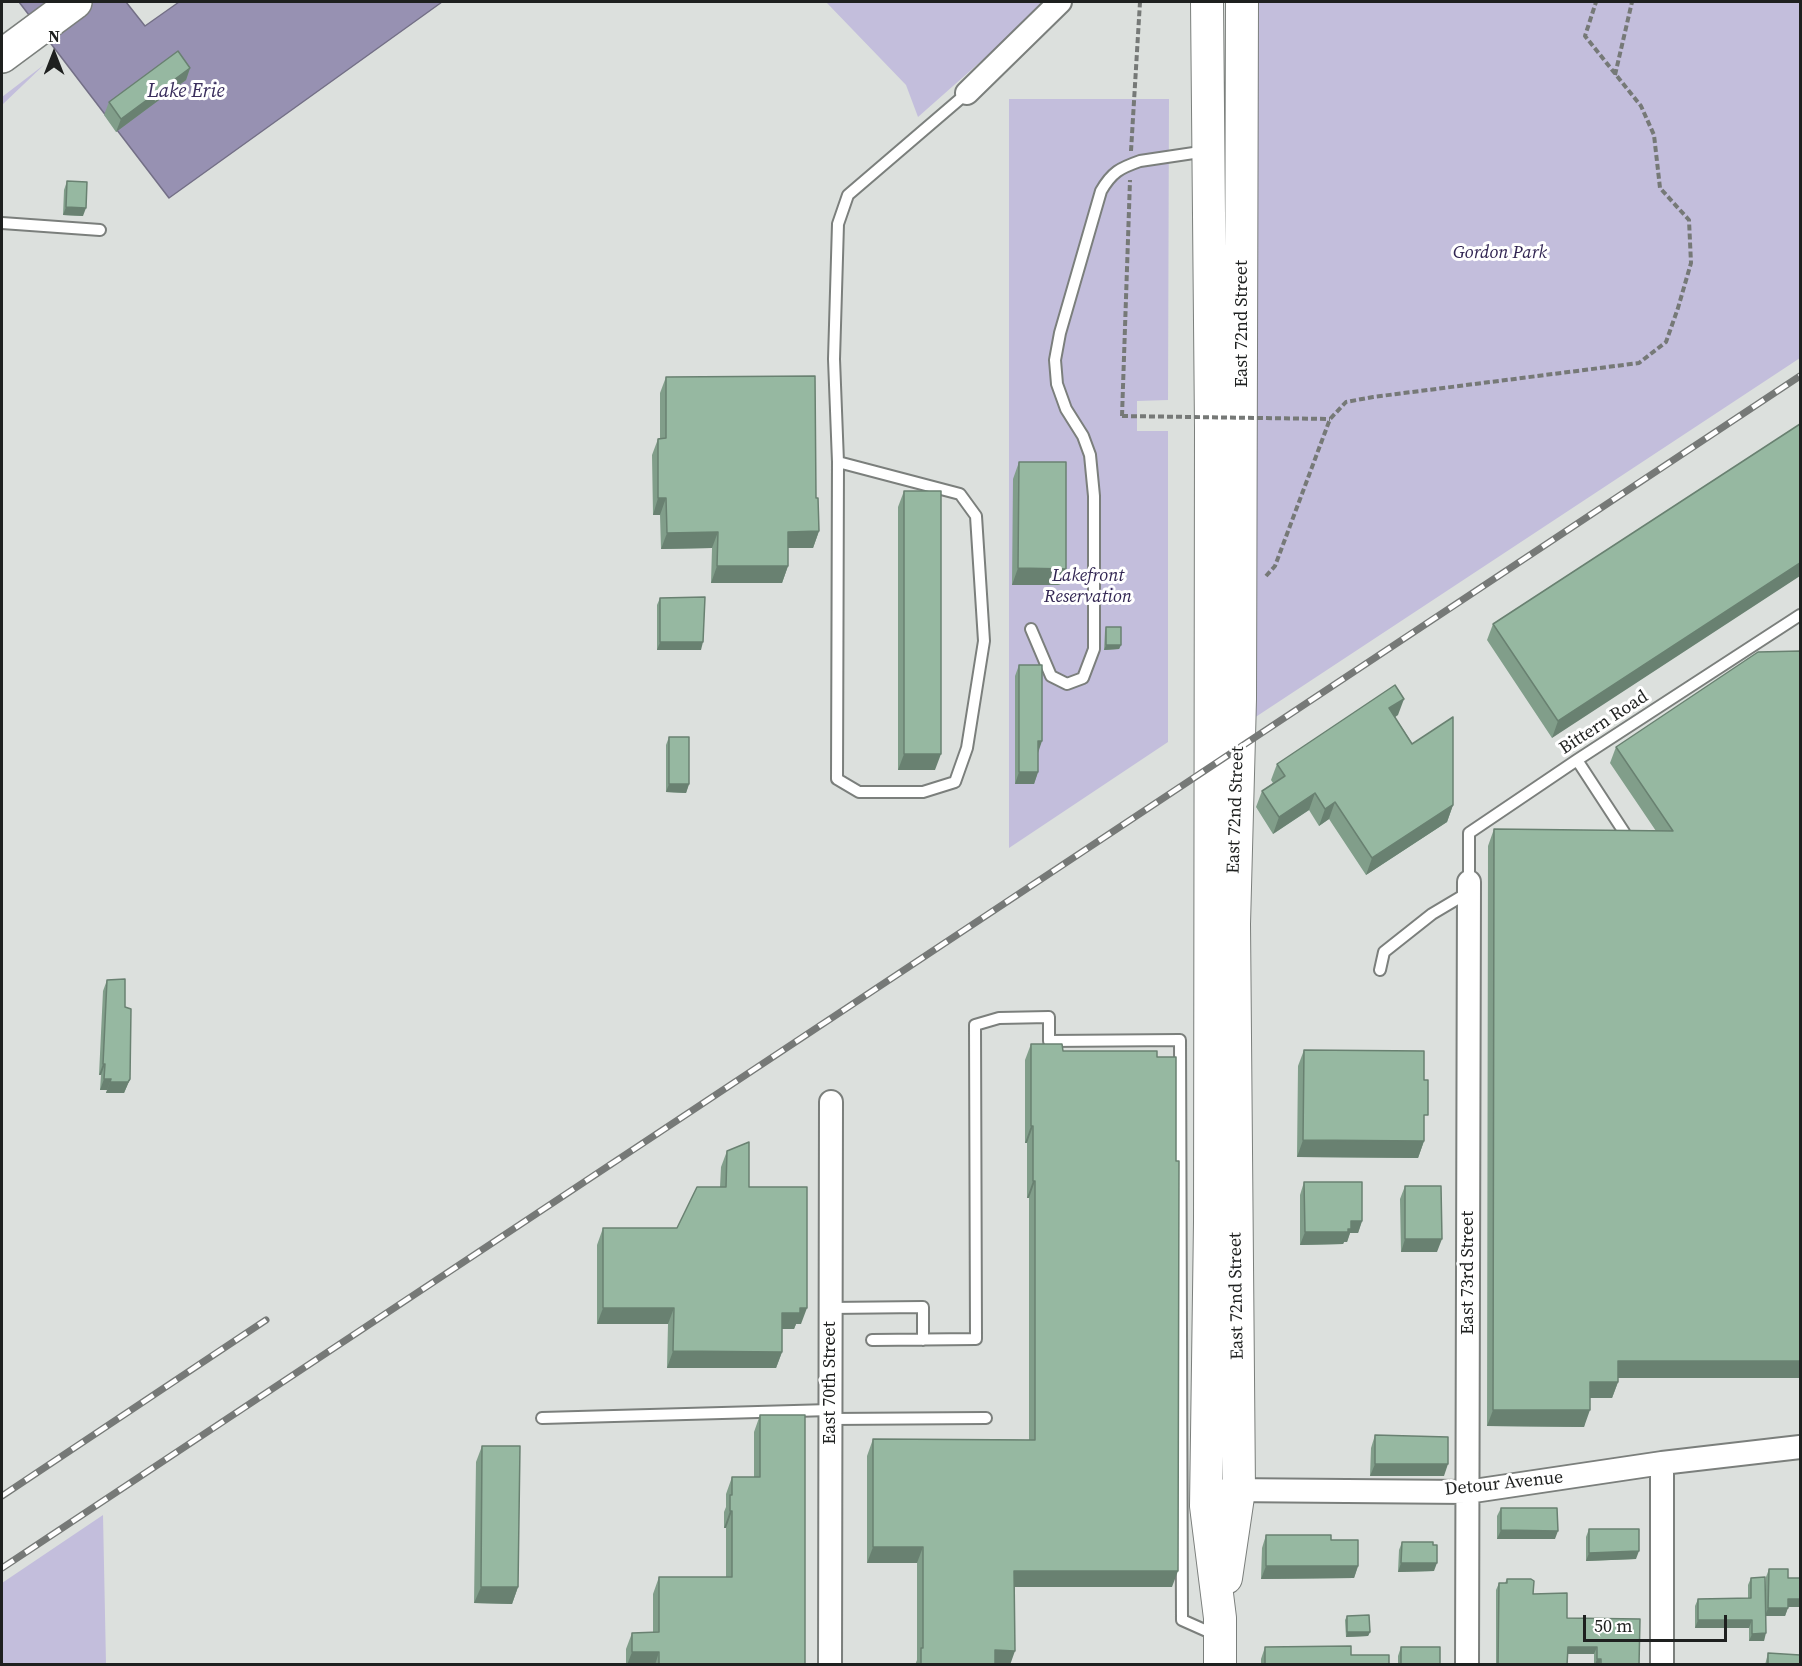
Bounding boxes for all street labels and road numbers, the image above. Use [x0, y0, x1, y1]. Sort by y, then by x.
street label: East 72nd Street [1231, 260, 1253, 388]
street label: Bittern Road [1556, 686, 1652, 760]
street label: East 72nd Street [1223, 746, 1249, 874]
street label: East 73rd Street [1457, 1211, 1479, 1335]
street label: East 72nd Street [1225, 1232, 1249, 1360]
street label: East 70th Street [819, 1321, 841, 1445]
street label: Detour Avenue [1444, 1467, 1564, 1501]

